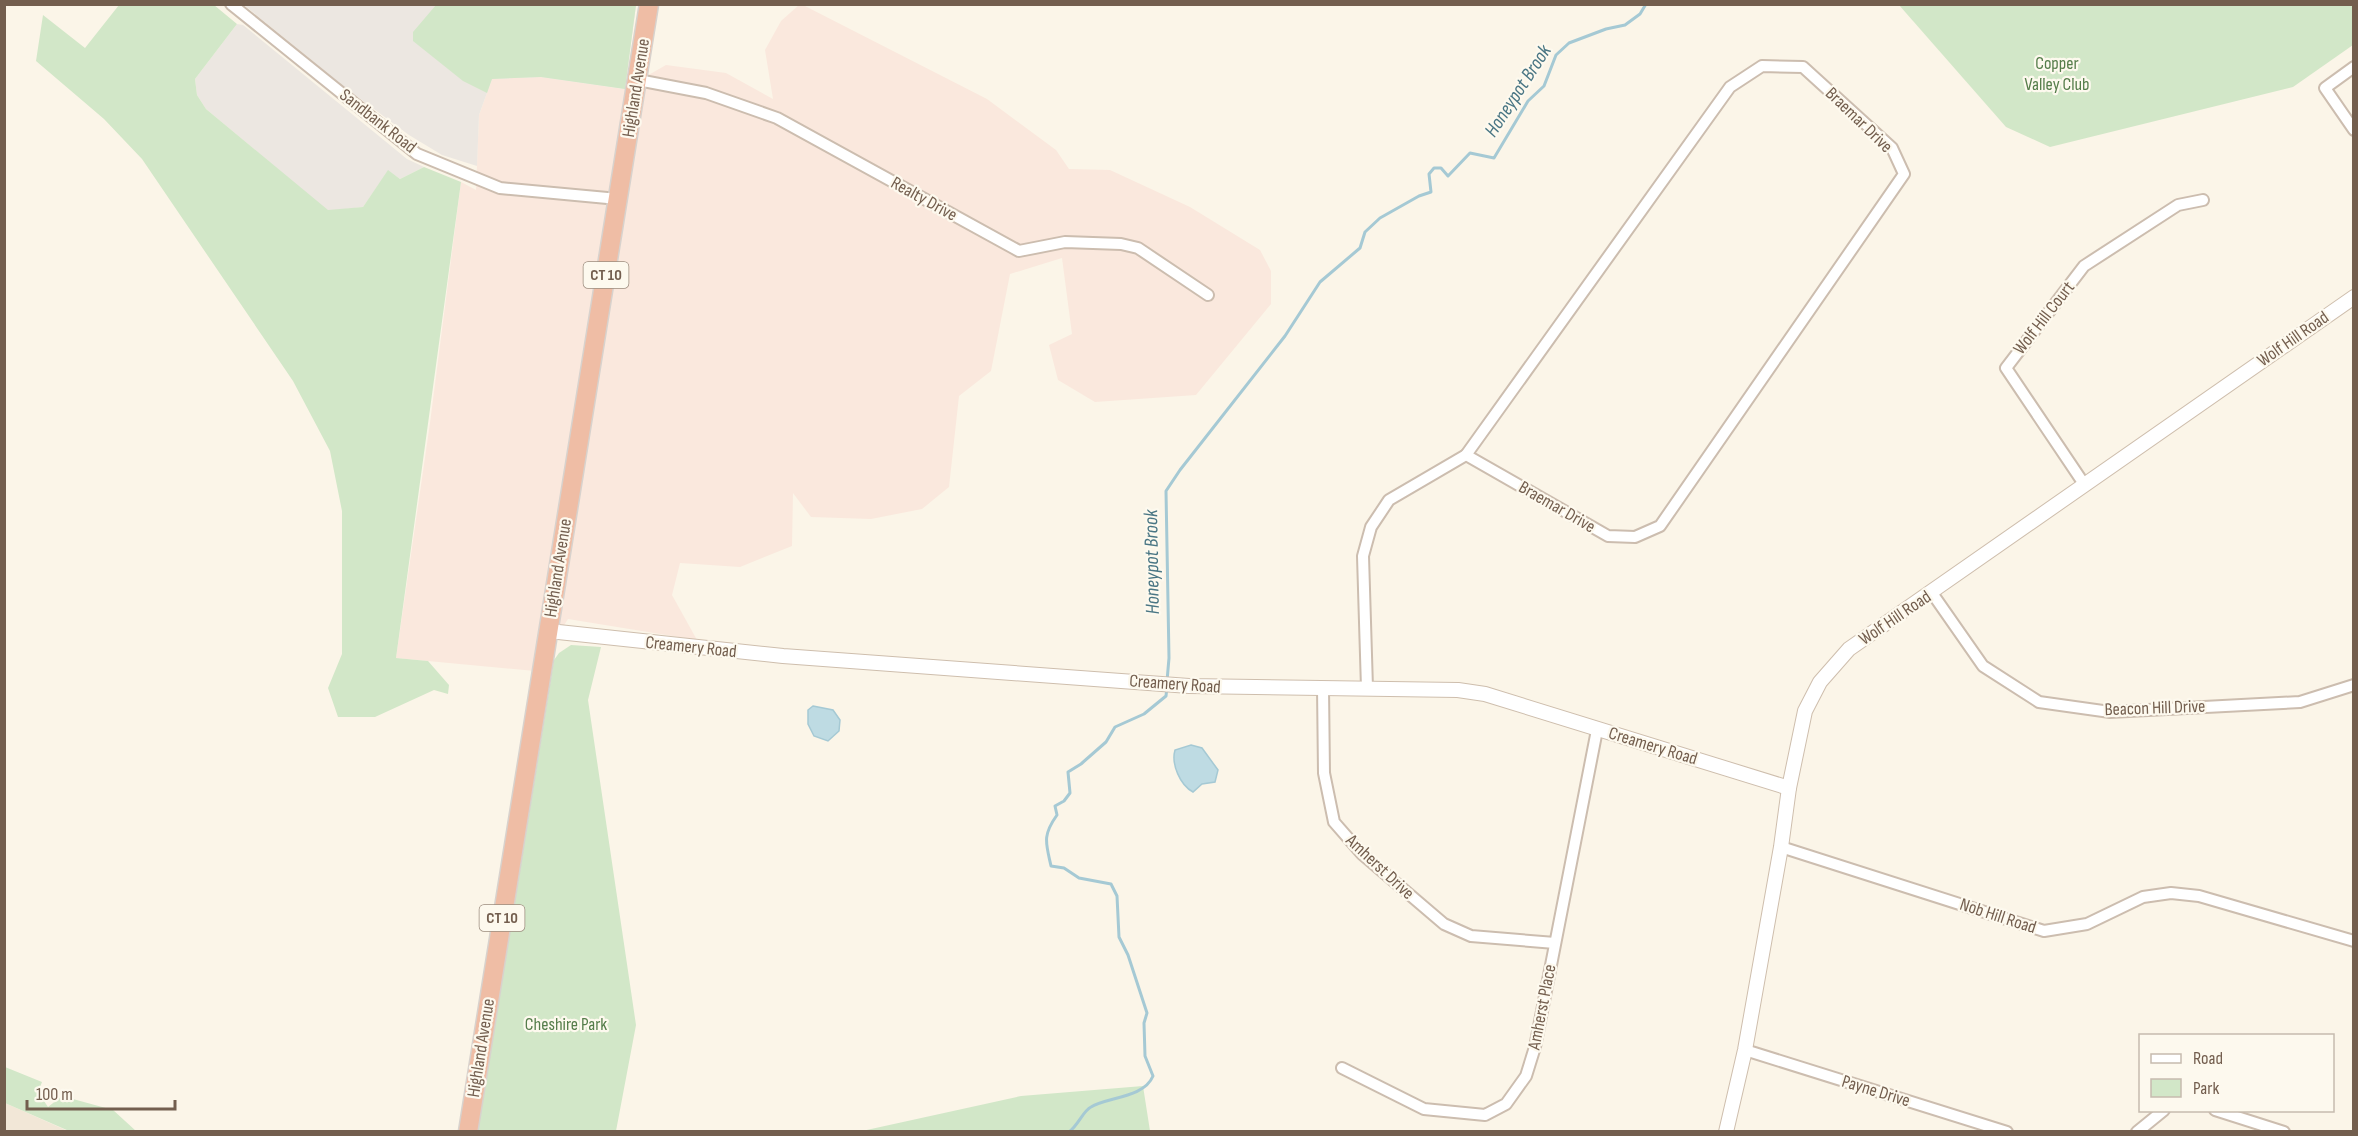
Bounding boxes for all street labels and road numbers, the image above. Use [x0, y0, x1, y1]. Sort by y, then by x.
street label: Highland Avenue [618, 37, 654, 139]
street label: Braemar Drive [1821, 83, 1897, 157]
street label: Sandbank Road [335, 85, 421, 157]
street label: Realty Drive [887, 172, 961, 226]
road number: CT 10 [584, 262, 628, 288]
street label: Wolf Hill Court [2009, 277, 2079, 359]
street label: Wolf Hill Road [2253, 307, 2333, 371]
street label: Braemar Drive [1515, 477, 1599, 537]
street label: Highland Avenue [540, 517, 576, 619]
street label: Wolf Hill Road [1855, 586, 1935, 650]
street label: Creamery Road [644, 632, 738, 662]
street label: Creamery Road [1129, 670, 1221, 698]
street label: Beacon Hill Drive [2104, 696, 2206, 720]
street label: Creamery Road [1606, 723, 1700, 769]
street label: Amherst Drive [1341, 829, 1418, 904]
street label: Nob Hill Road [1957, 894, 2039, 938]
road number: CT 10 [480, 905, 524, 931]
street label: Amherst Place [1523, 963, 1561, 1052]
street label: Highland Avenue [463, 997, 499, 1099]
street label: Payne Drive [1839, 1071, 1913, 1111]

